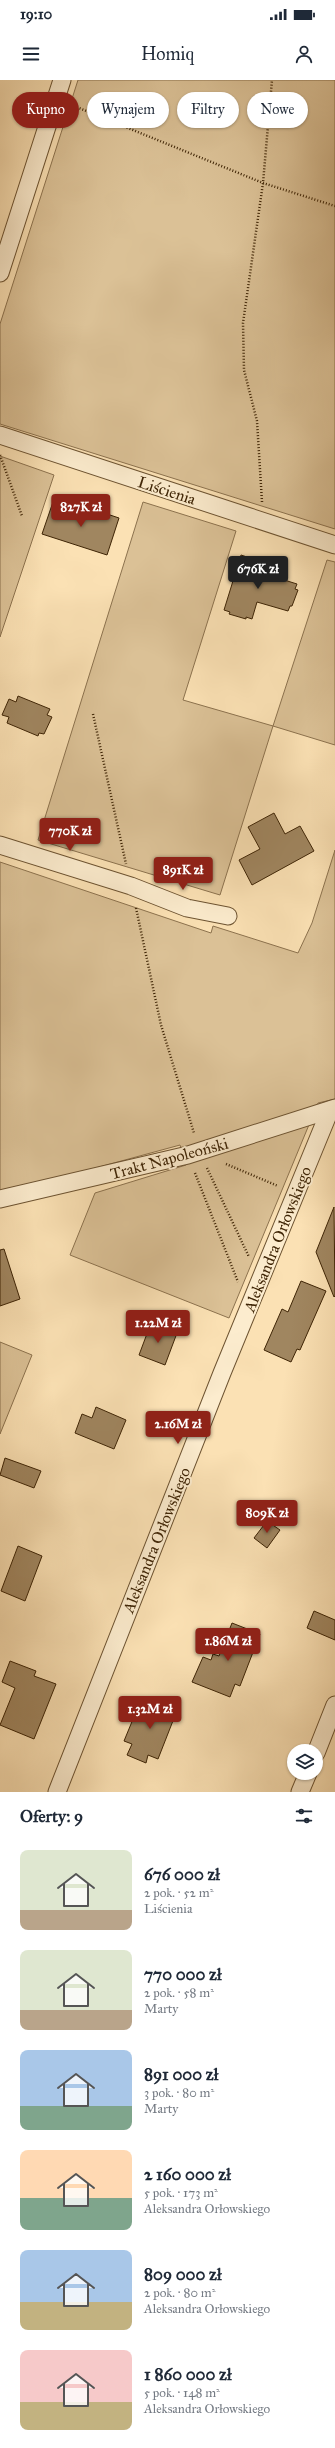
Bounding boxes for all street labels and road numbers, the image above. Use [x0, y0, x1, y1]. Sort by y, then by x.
street label: Liścienia [136, 472, 198, 509]
street label: Trakt Napoleoński [108, 1133, 231, 1183]
street label: Aleksandra Orłowskiego [239, 1164, 316, 1316]
street label: Aleksandra Orłowskiego [118, 1465, 195, 1617]

